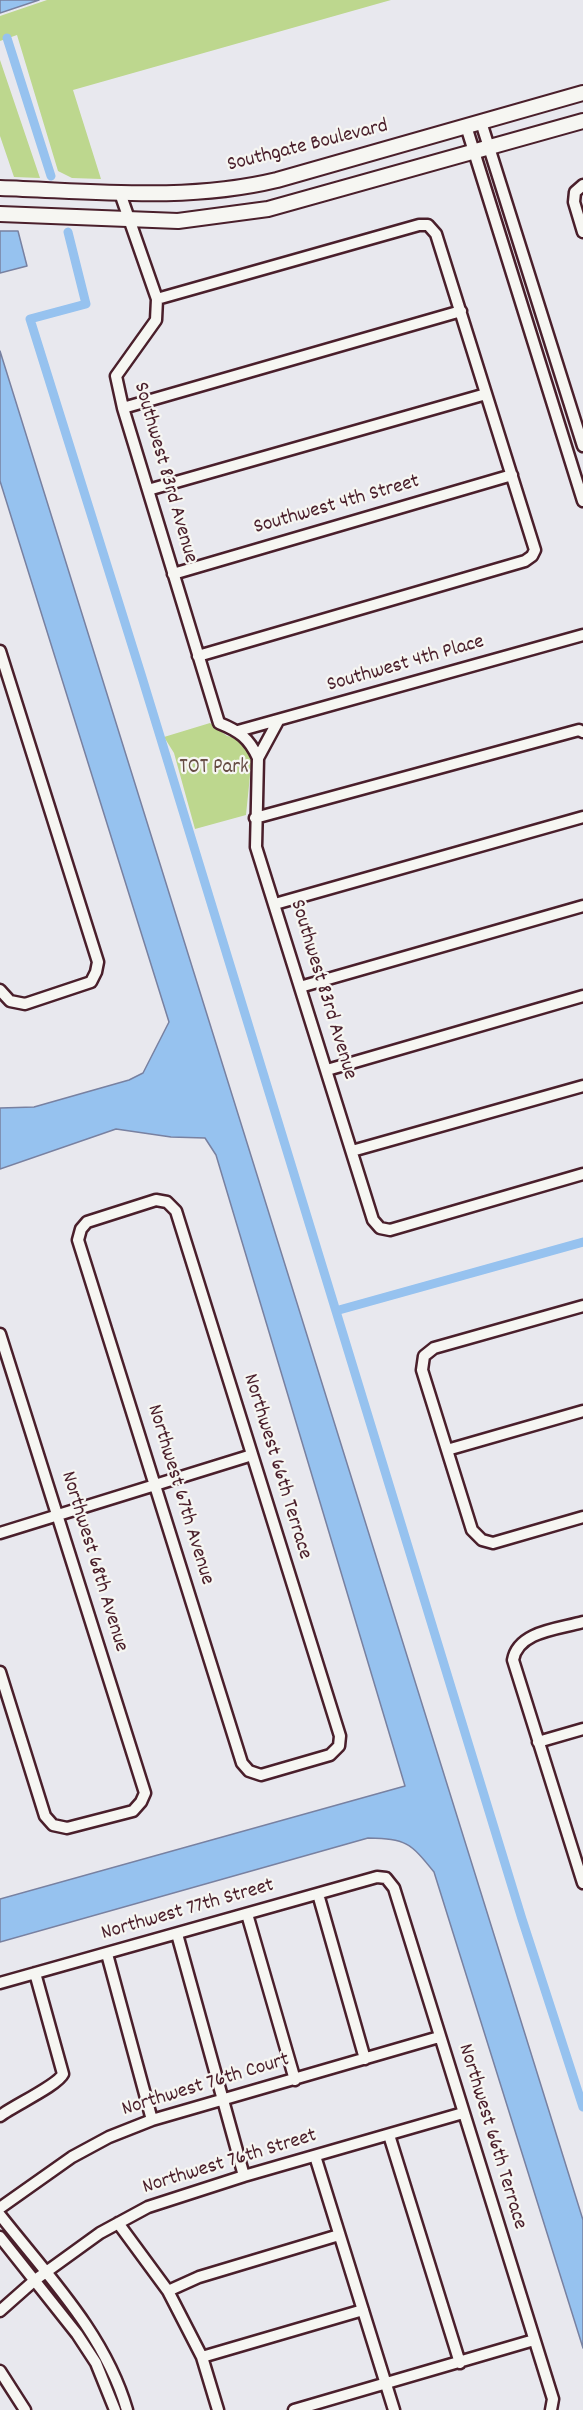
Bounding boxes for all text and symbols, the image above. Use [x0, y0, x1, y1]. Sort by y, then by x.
street label: Southgate Boulevard [225, 115, 391, 179]
street label: Southwest 83rd Avenue [126, 380, 202, 566]
street label: Southwest 4th Street [251, 470, 423, 542]
street label: Southwest 4th Place [325, 631, 487, 699]
park label: TOT Park [179, 756, 249, 782]
street label: Southwest 83rd Avenue [283, 897, 361, 1083]
street label: Northwest 66th Terrace [236, 1371, 316, 1563]
street label: Northwest 67th Avenue [140, 1402, 218, 1588]
street label: Northwest 68th Avenue [54, 1469, 132, 1655]
street label: Northwest 77th Street [99, 1874, 277, 1948]
street label: Northwest 66th Terrace [451, 2041, 531, 2233]
street label: Northwest 76th Court [119, 2049, 293, 2123]
street label: Northwest 76th Street [140, 2125, 320, 2201]

